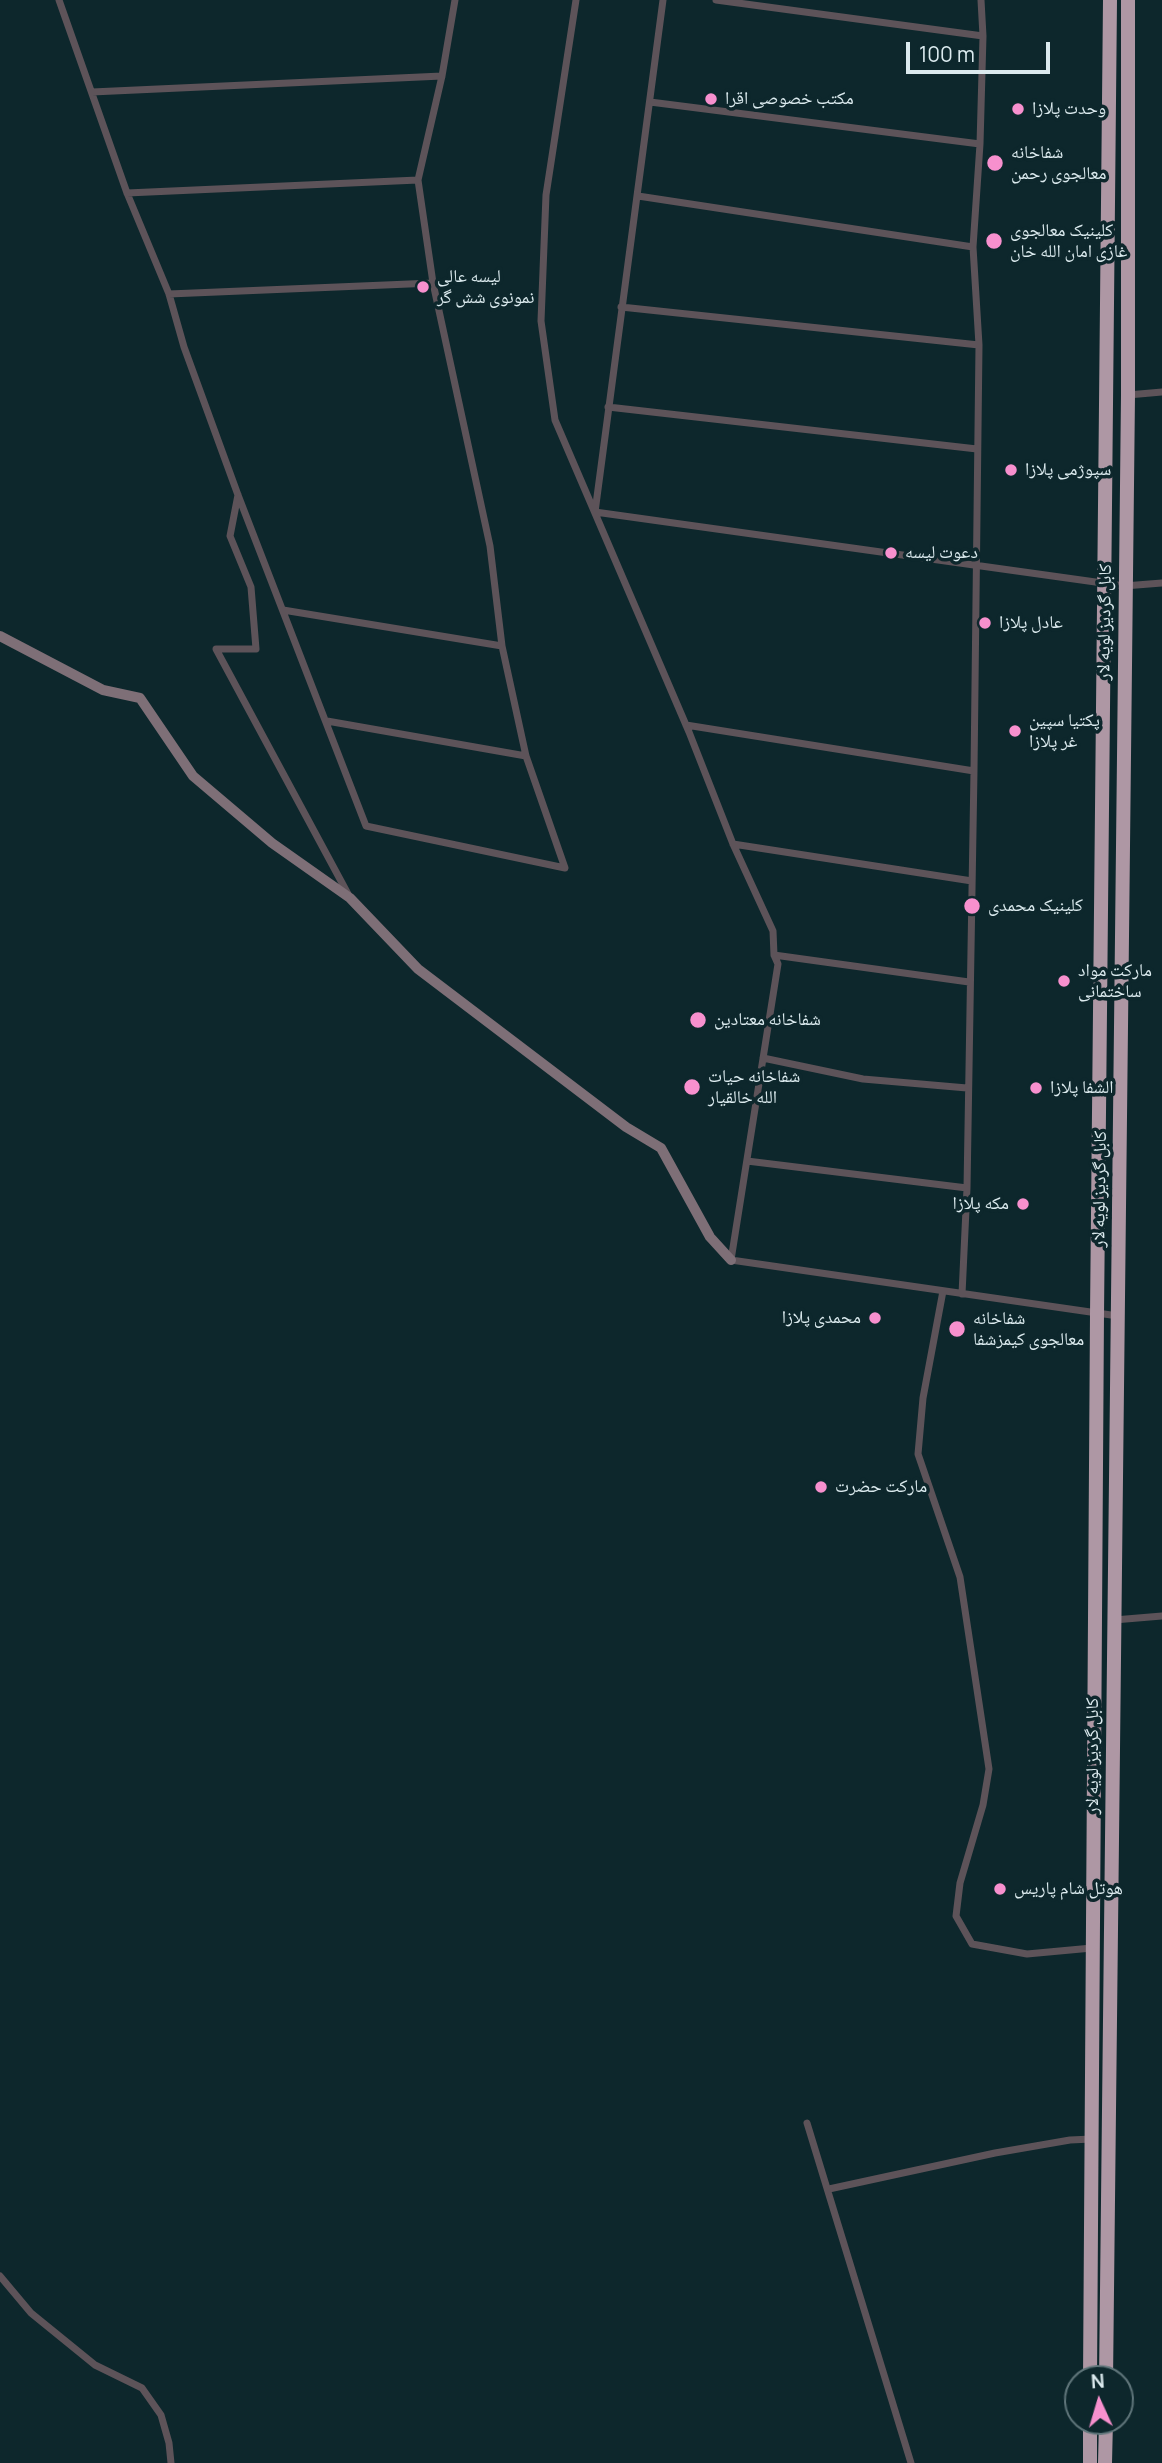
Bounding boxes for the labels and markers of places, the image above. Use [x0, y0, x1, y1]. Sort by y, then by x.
place label: مکتب خصوصی اقرا [725, 88, 854, 110]
marker: مکتب خصوصی اقرا [703, 91, 719, 107]
place label: وحدت پلازا [1032, 98, 1106, 120]
marker: وحدت پلازا [1010, 101, 1026, 117]
place label: شفاخانه معالجوی رحمن [1011, 142, 1107, 184]
marker: شفاخانه معالجوی رحمن [985, 153, 1005, 173]
place label: کلینیک معالجوی غازی امان الله خان [1010, 220, 1127, 262]
marker: کلینیک معالجوی غازی امان الله خان [984, 231, 1004, 251]
place label: لیسه عالی نمونوی شش گر [437, 266, 534, 308]
marker: لیسه عالی نمونوی شش گر [415, 279, 431, 295]
place label: سپوژمی پلازا [1025, 459, 1111, 481]
marker: سپوژمی پلازا [1003, 462, 1019, 478]
place label: دعوت لیسه [905, 542, 978, 564]
marker: دعوت لیسه [883, 545, 899, 561]
place label: عادل پلازا [999, 612, 1063, 634]
marker: عادل پلازا [977, 615, 993, 631]
place label: پکتیا سپین غر پلازا [1029, 710, 1100, 752]
marker: پکتیا سپین غر پلازا [1007, 723, 1023, 739]
place label: کلینیک محمدی [988, 895, 1083, 917]
marker: کلینیک محمدی [962, 896, 982, 916]
place label: مارکت مواد ساختمانی [1078, 960, 1152, 1002]
marker: مارکت مواد ساختمانی [1056, 973, 1072, 989]
place label: شفاخانه معتادین [714, 1009, 821, 1031]
marker: شفاخانه معتادین [688, 1010, 708, 1030]
place label: شفاخانه حیات الله خالقیار [708, 1066, 800, 1108]
marker: شفاخانه حیات الله خالقیار [682, 1077, 702, 1097]
place label: الشفا پلازا [1050, 1077, 1114, 1099]
marker: الشفا پلازا [1028, 1080, 1044, 1096]
place label: مکه پلازا [952, 1193, 1009, 1215]
marker: مکه پلازا [1015, 1196, 1031, 1212]
place label: محمدی پلازا [782, 1307, 861, 1329]
place label: شفاخانه معالجوی کیمزشفا [973, 1308, 1084, 1350]
marker: محمدی پلازا [867, 1310, 883, 1326]
marker: شفاخانه معالجوی کیمزشفا [947, 1319, 967, 1339]
place label: مارکت حضرت [835, 1476, 927, 1498]
marker: مارکت حضرت [813, 1479, 829, 1495]
place label: هوتل شام پاریس [1014, 1878, 1123, 1900]
marker: هوتل شام پاریس [992, 1881, 1008, 1897]

